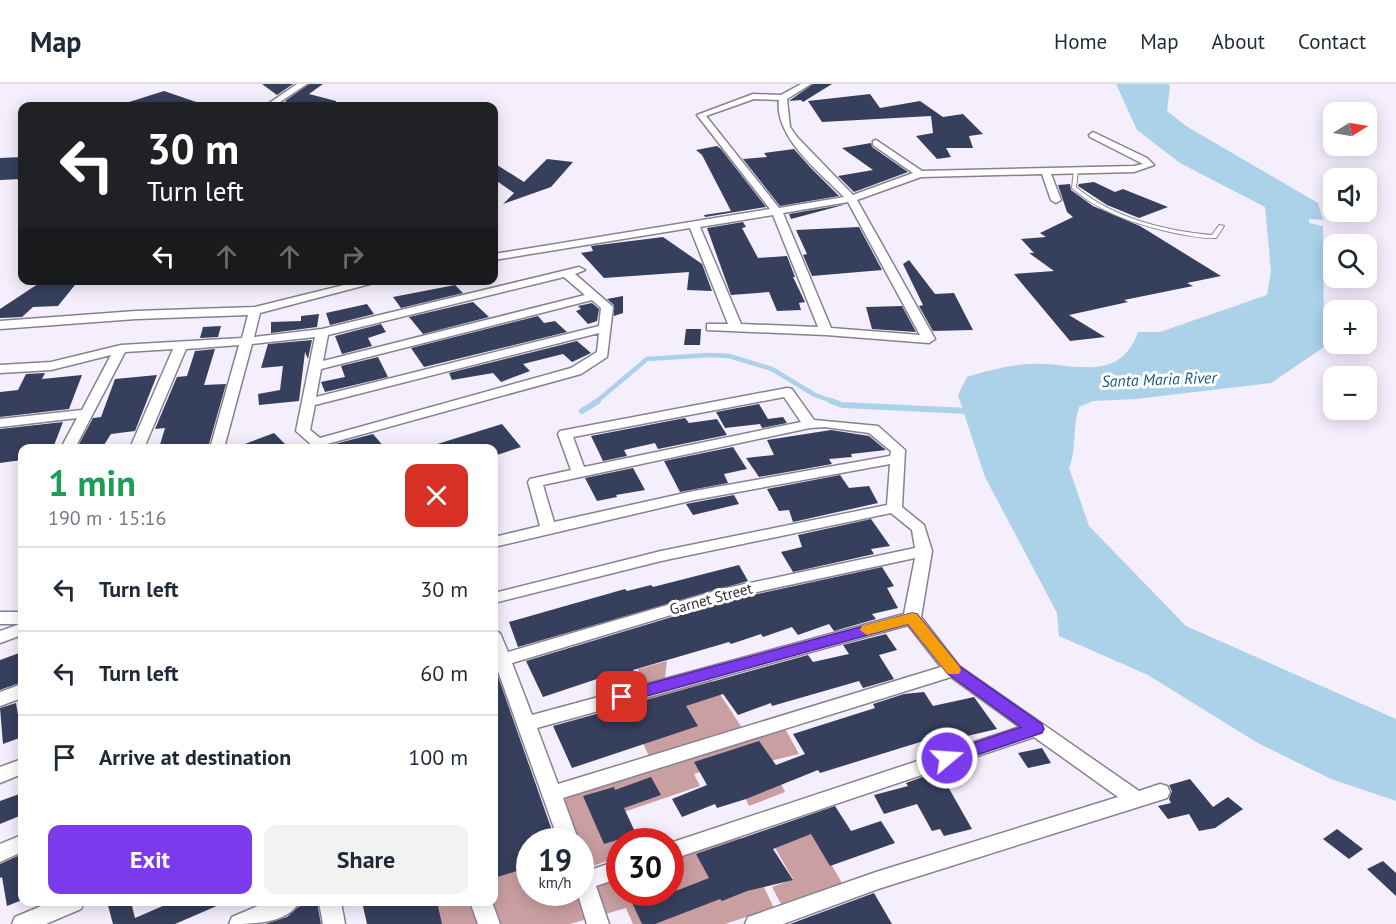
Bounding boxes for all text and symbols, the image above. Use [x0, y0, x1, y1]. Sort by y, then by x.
text: Map [30, 23, 81, 60]
text: Home [1054, 28, 1107, 55]
text: Map [1140, 28, 1179, 55]
text: About [1212, 28, 1265, 55]
text: Contact [1298, 28, 1366, 55]
north arrow [1323, 102, 1377, 156]
map controls [1323, 102, 1377, 420]
text: 30 m [147, 121, 239, 176]
icon: left [48, 126, 126, 204]
button: sound [1323, 168, 1377, 222]
text: Turn left [147, 174, 244, 208]
button: search [1323, 234, 1377, 288]
icon: left [147, 240, 180, 273]
icon: ahead [210, 240, 243, 273]
icon: ahead [273, 240, 306, 273]
icon: right [336, 240, 369, 273]
button: + [1323, 300, 1377, 354]
button: − [1323, 366, 1377, 420]
water label: Santa Maria River [1101, 367, 1219, 391]
text: 1 min [48, 459, 136, 506]
button: close [405, 464, 468, 527]
text: 190 m · 15:16 [48, 505, 166, 531]
icon: left [48, 573, 81, 606]
text: Turn left [99, 575, 179, 603]
text: 30 m [420, 575, 468, 603]
street label: Garnet Street [667, 578, 754, 619]
icon: left [48, 657, 81, 690]
text: Turn left [99, 659, 179, 687]
text: 60 m [420, 659, 468, 687]
pin [596, 671, 647, 722]
icon: arrive [605, 680, 638, 713]
position arrow [915, 726, 979, 790]
icon: arrive [48, 741, 81, 774]
text: Arrive at destination [99, 743, 291, 771]
text: 100 m [408, 743, 468, 771]
button: Exit [48, 825, 252, 894]
button: Share [264, 825, 468, 894]
speed limit sign: 30 [606, 828, 684, 906]
text: 19 [538, 840, 572, 879]
text: km/h [539, 873, 571, 892]

